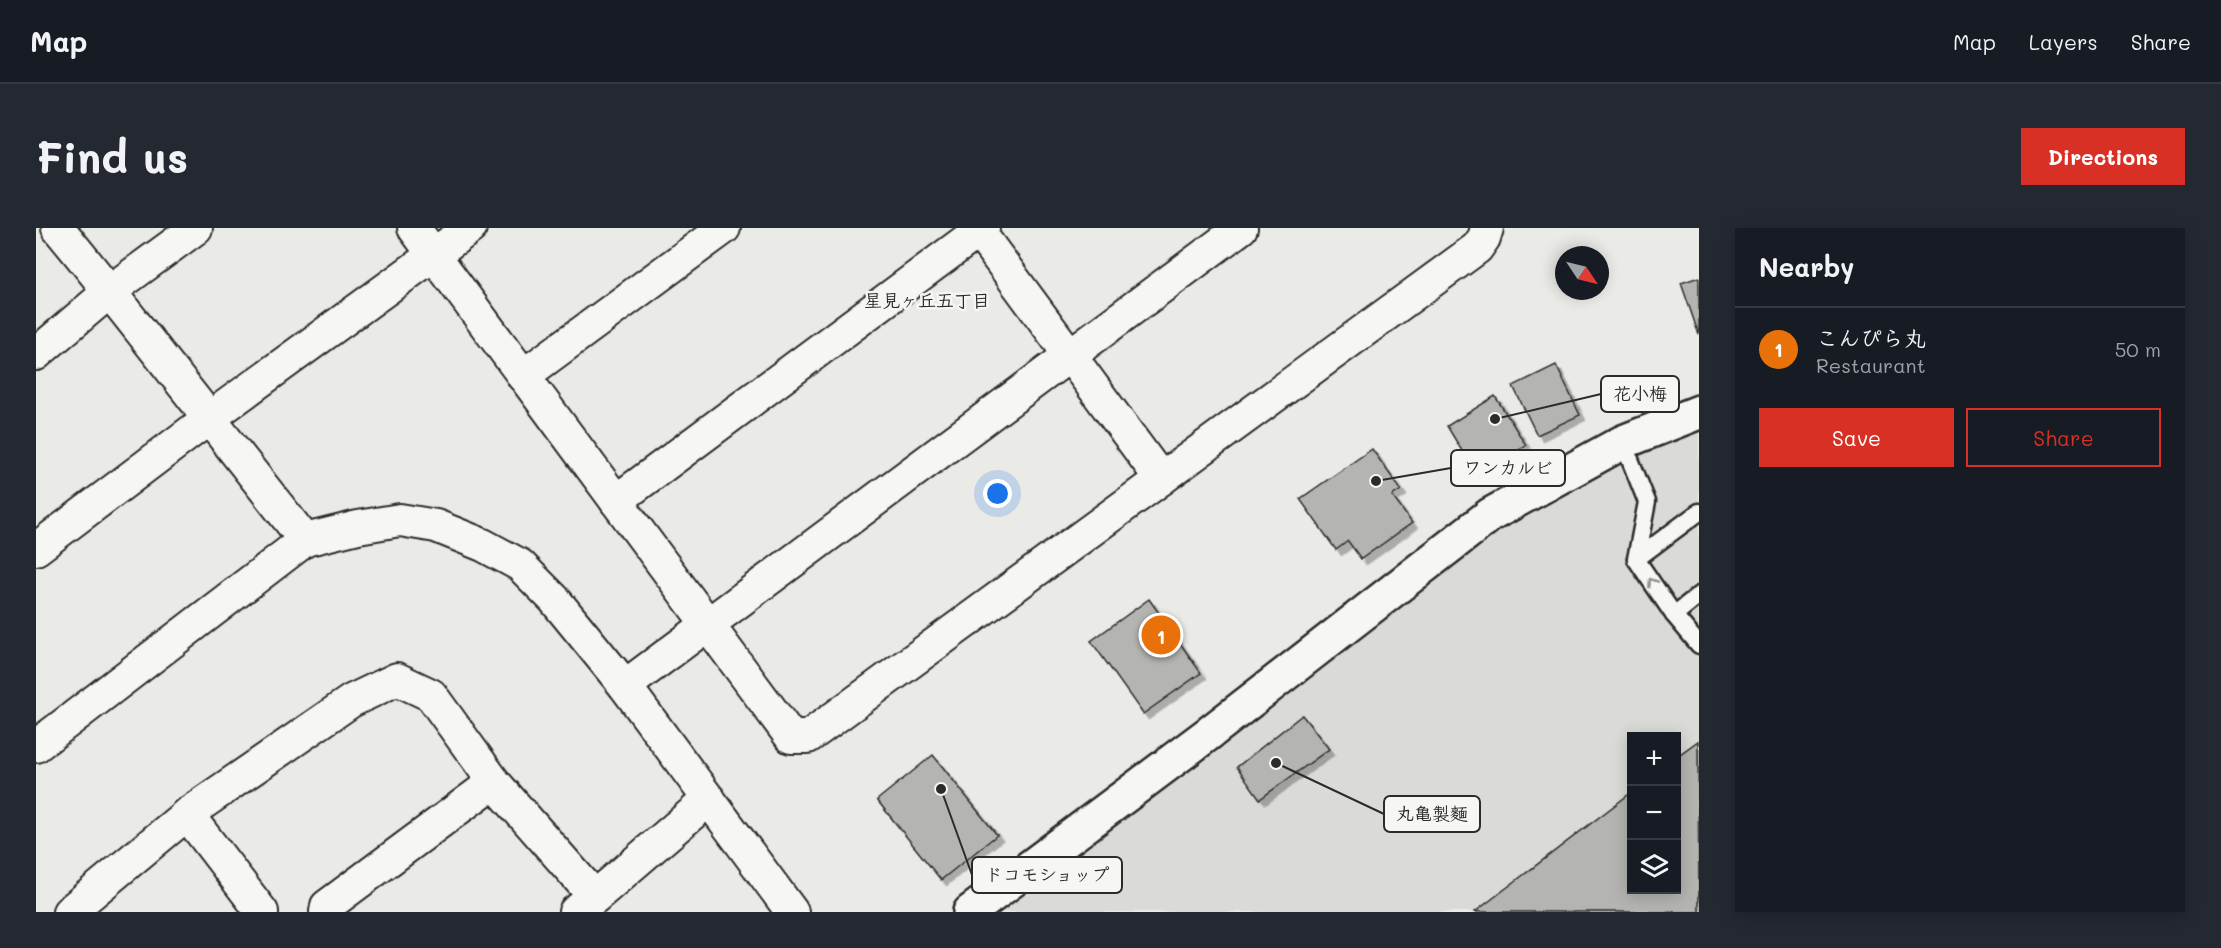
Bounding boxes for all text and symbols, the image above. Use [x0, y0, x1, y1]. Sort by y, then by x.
text: Map [30, 23, 87, 59]
text: Map [1953, 28, 1996, 55]
text: Layers [2029, 28, 2098, 55]
text: Share [2131, 28, 2191, 55]
button: Directions [2021, 128, 2185, 185]
text: Find us [36, 129, 188, 184]
north arrow [1555, 246, 1609, 300]
text: Nearby [1759, 250, 1854, 284]
district label: 星見ヶ丘五丁目 [864, 288, 990, 312]
text: こんぴら丸 [1816, 323, 1926, 352]
text: 1 [1774, 336, 1783, 362]
text: 50 m [2115, 336, 2161, 362]
text: Restaurant [1816, 352, 1926, 378]
callout: 花小梅 [1601, 376, 1679, 412]
text: 花小梅 [1613, 381, 1667, 405]
button: Save [1759, 408, 1954, 467]
button: Share [1966, 408, 2161, 467]
callout: ワンカルビ [1451, 450, 1565, 486]
text: ワンカルビ [1463, 455, 1553, 479]
your location [983, 479, 1012, 508]
one-way arrow [1648, 577, 1659, 588]
pin: 1 [1142, 612, 1180, 658]
map controls [1627, 732, 1681, 894]
button: + [1627, 732, 1681, 786]
button: − [1627, 786, 1681, 840]
callout: 丸亀製麵 [1384, 796, 1480, 832]
text: 丸亀製麵 [1396, 801, 1468, 825]
button: layers [1627, 840, 1681, 894]
callout: ドコモショップ [972, 857, 1122, 893]
text: ドコモショップ [985, 862, 1109, 886]

